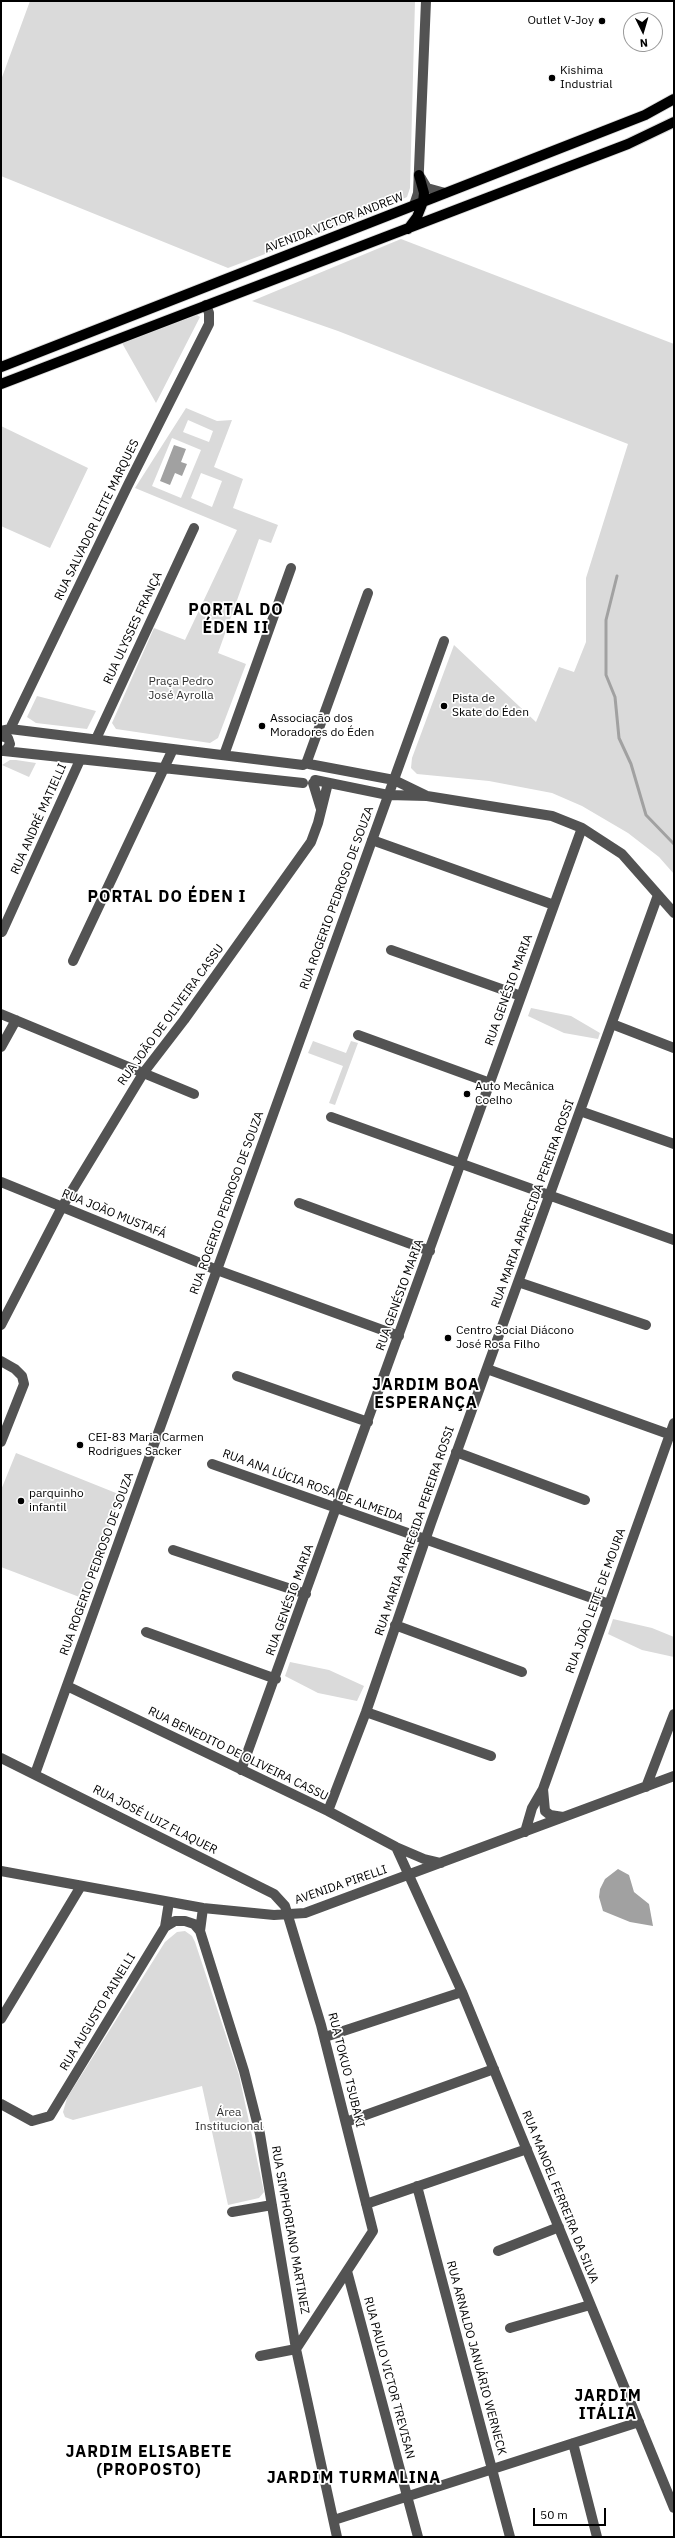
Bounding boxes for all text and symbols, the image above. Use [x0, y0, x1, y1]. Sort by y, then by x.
north arrow [623, 12, 663, 52]
place label: Outlet V-Joy [527, 14, 594, 28]
marker: Outlet V-Joy [597, 16, 607, 26]
text: N [639, 36, 649, 50]
place label: Kishima Industrial [560, 64, 612, 92]
marker: Kishima Industrial [547, 73, 557, 83]
street label: AVENIDA VICTOR ANDREW [262, 190, 406, 256]
street label: RUA SALVADOR LEITE MARQUES [52, 437, 142, 603]
street label: RUA ULYSSES FRANÇA [101, 569, 165, 687]
district label: PORTAL DO ÉDEN II [188, 600, 284, 638]
park label: Praça Pedro José Ayrolla [148, 675, 214, 703]
place label: Pista de Skate do Éden [452, 692, 529, 720]
marker: Pista de Skate do Éden [439, 701, 449, 711]
place label: Associação dos Moradores do Éden [270, 712, 374, 740]
marker: Associação dos Moradores do Éden [257, 721, 267, 731]
street label: RUA ANDRÉ MATIELLI [8, 761, 70, 877]
street label: RUA ROGERIO PEDROSO DE SOUZA [297, 804, 377, 992]
district label: PORTAL DO ÉDEN I [87, 887, 247, 907]
street label: RUA GENÉSIO MARIA [482, 932, 536, 1048]
street label: RUA JOÃO DE OLIVEIRA CASSU [115, 942, 227, 1088]
place label: Auto Mecânica Coelho [475, 1080, 554, 1108]
marker: Auto Mecânica Coelho [462, 1089, 472, 1099]
street label: RUA MARIA APARECIDA PEREIRA ROSSI [489, 1098, 577, 1310]
street label: RUA ROGERIO PEDROSO DE SOUZA [187, 1109, 267, 1297]
street label: RUA JOÃO MUSTAFÁ [60, 1186, 168, 1242]
street label: RUA GENÉSIO MARIA [373, 1237, 427, 1353]
place label: Centro Social Diácono José Rosa Filho [456, 1324, 574, 1352]
marker: Centro Social Diácono José Rosa Filho [443, 1333, 453, 1343]
district label: JARDIM BOA ESPERANÇA [372, 1375, 480, 1413]
street label: RUA MARIA APARECIDA PEREIRA ROSSI [372, 1424, 458, 1638]
place label: CEI-83 Maria Carmen Rodrigues Sacker [88, 1431, 204, 1459]
marker: CEI-83 Maria Carmen Rodrigues Sacker [75, 1440, 85, 1450]
street label: RUA ANA LÚCIA ROSA DE ALMEIDA [221, 1446, 405, 1526]
street label: RUA ROGERIO PEDROSO DE SOUZA [57, 1470, 137, 1658]
place label: parquinho infantil [29, 1487, 84, 1515]
marker: parquinho infantil [16, 1496, 26, 1506]
street label: RUA JOÃO LEITE DE MOURA [563, 1526, 629, 1676]
street label: RUA GENÉSIO MARIA [263, 1542, 317, 1658]
street label: RUA BENEDITO DE OLIVEIRA CASSU [146, 1704, 330, 1804]
street label: RUA JOSÉ LUIZ FLAQUER [90, 1782, 220, 1858]
street label: AVENIDA PIRELLI [293, 1862, 389, 1908]
street label: RUA AUGUSTO PAINELLI [57, 1951, 139, 2073]
street label: RUA TOKUO TSUBAKI [325, 2011, 367, 2129]
park label: Área Institucional [195, 2106, 263, 2134]
street label: RUA MANOEL FERREIRA DA SILVA [519, 2108, 601, 2286]
street label: RUA SIMPHORIANO MARTINEZ [268, 2145, 312, 2315]
street label: RUA ARNALDO JANUÁRIO WERNECK [443, 2259, 509, 2457]
street label: RUA PAULO VICTOR TREVISAN [360, 2295, 418, 2461]
district label: JARDIM ITÁLIA [574, 2386, 642, 2424]
district label: JARDIM ELISABETE (PROPOSTO) [66, 2442, 232, 2480]
district label: JARDIM TURMALINA [267, 2468, 441, 2488]
scale bar [535, 2500, 608, 2526]
text: 50 m [540, 2507, 568, 2522]

